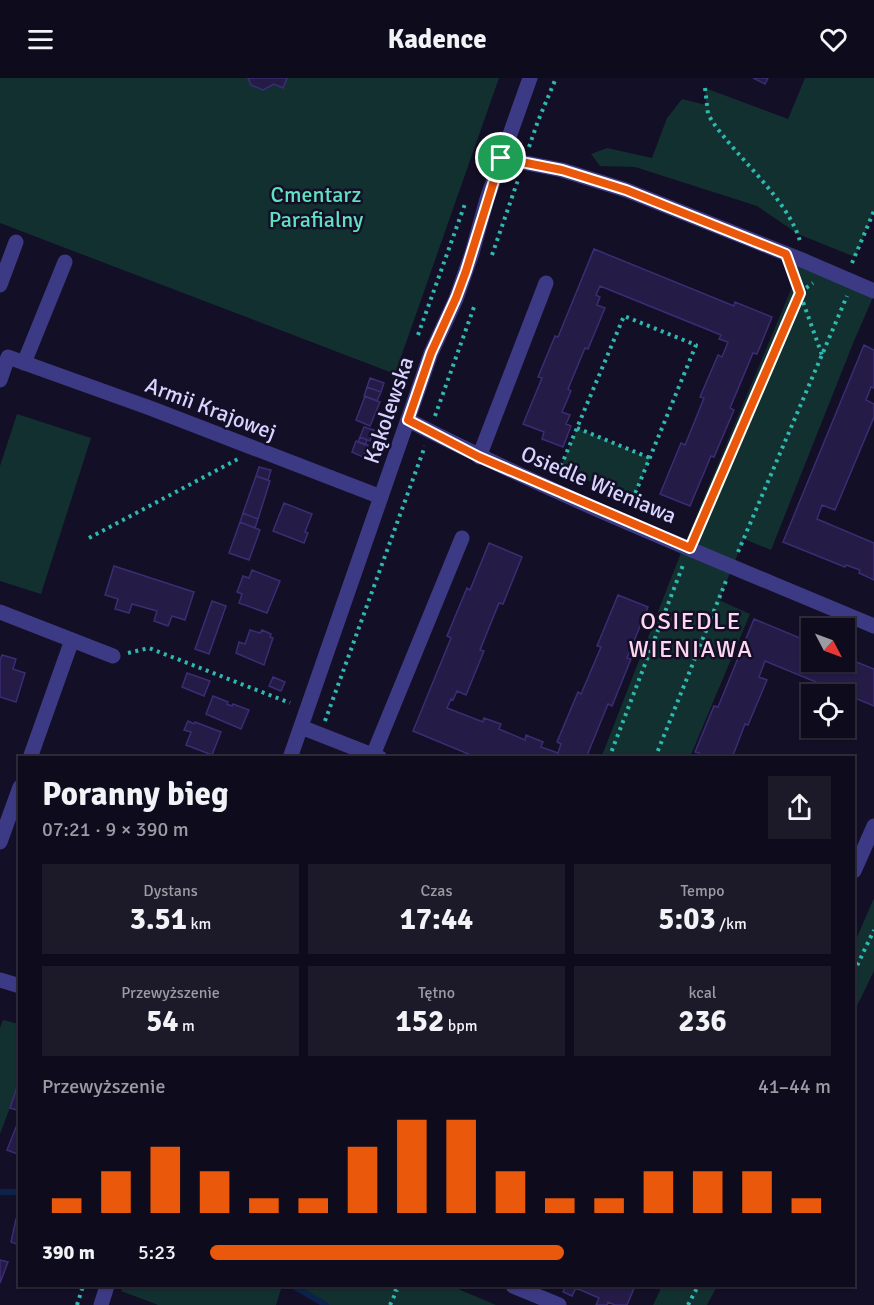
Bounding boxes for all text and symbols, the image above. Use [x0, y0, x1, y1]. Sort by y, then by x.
icon: menu [24, 23, 57, 56]
text: Kadence [387, 23, 487, 56]
icon: heart [817, 23, 850, 56]
pin [475, 132, 526, 183]
icon: arrive [484, 141, 517, 174]
park label: Cmentarz Parafialny [269, 181, 364, 233]
street label: Kąkolewska [358, 353, 419, 467]
street label: Armii Krajowej [141, 371, 280, 446]
street label: Osiedle Wieniawa [517, 440, 681, 529]
district label: OSIEDLE WIENIAWA [629, 606, 753, 664]
north arrow [801, 618, 855, 672]
map controls [801, 618, 855, 738]
button: locate [801, 684, 855, 738]
text: Poranny bieg [42, 774, 229, 815]
button: share [768, 776, 831, 839]
text: 07:21 · 9 × 390 m [42, 817, 189, 842]
text: Dystans [143, 881, 198, 901]
text: Czas [421, 881, 452, 901]
text: Tempo [680, 881, 725, 901]
text: 3.51 [130, 901, 187, 938]
text: 17:44 [400, 901, 473, 938]
text: 5:03 [658, 901, 716, 938]
text: km [187, 914, 211, 934]
text: /km [716, 914, 747, 934]
text: Przewyższenie [121, 983, 220, 1003]
text: Tętno [418, 983, 455, 1003]
text: kcal [688, 983, 717, 1003]
text: 54 [146, 1003, 179, 1040]
text: 152 [396, 1003, 444, 1040]
text: 236 [678, 1003, 727, 1040]
text: m [179, 1016, 195, 1036]
text: bpm [444, 1016, 477, 1036]
text: Przewyższenie [42, 1074, 165, 1099]
text: 41–44 m [758, 1074, 831, 1099]
text: 390 m [42, 1240, 95, 1265]
text: 5:23 [138, 1240, 176, 1265]

